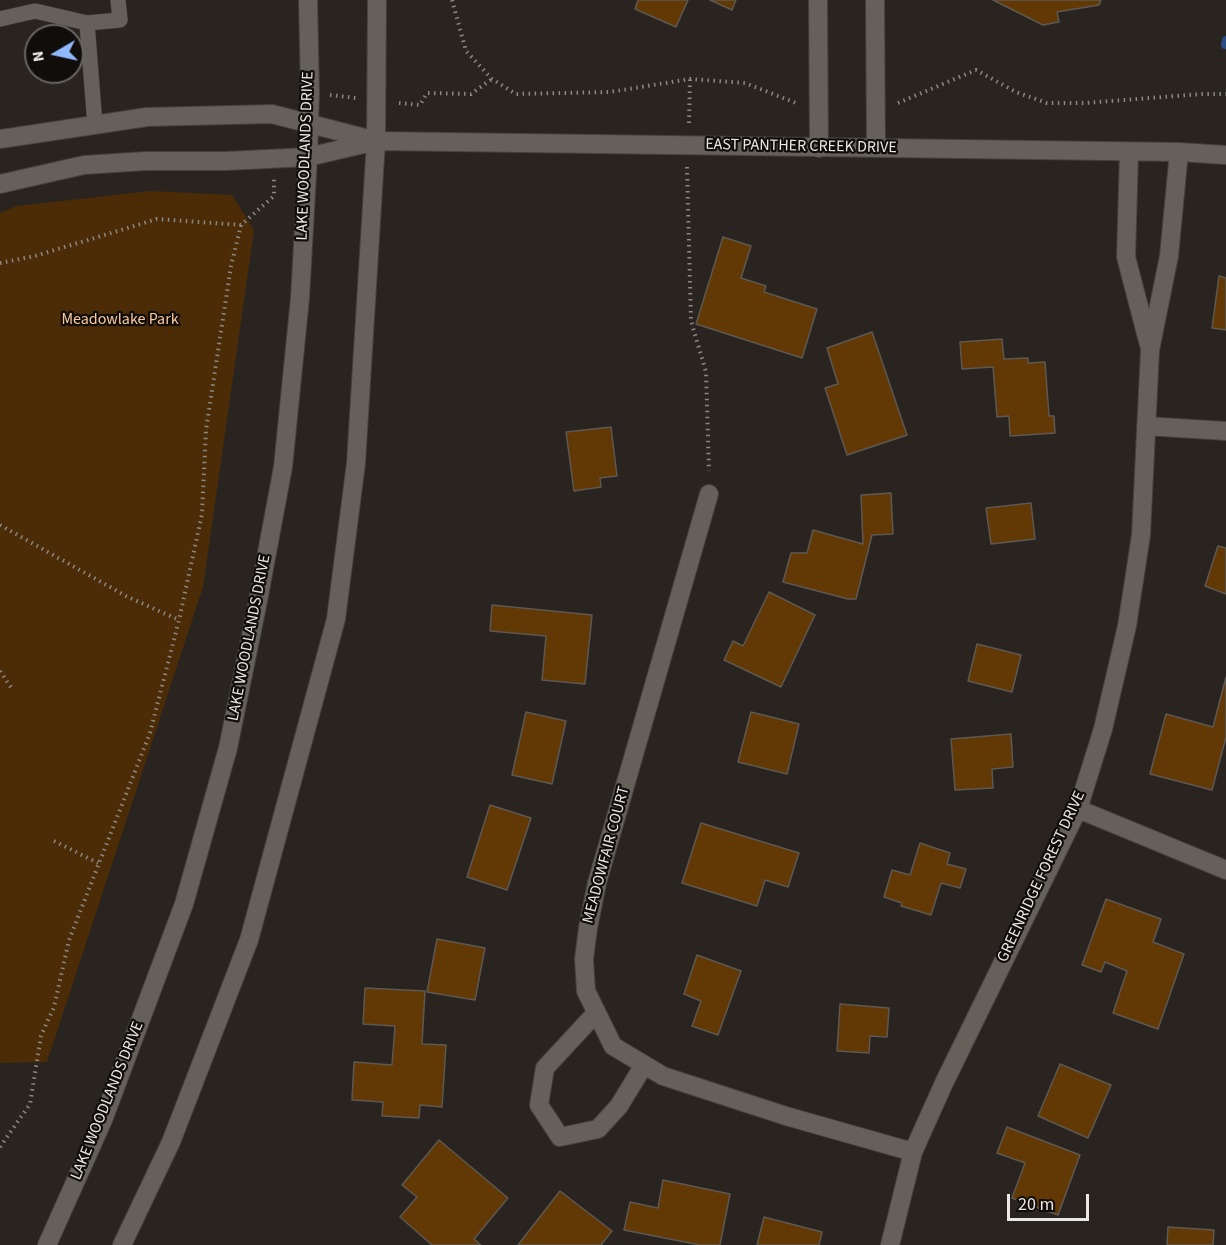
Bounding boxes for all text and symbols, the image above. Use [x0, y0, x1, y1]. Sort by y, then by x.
north arrow [24, 24, 84, 84]
text: N [27, 50, 50, 63]
street label: LAKE WOODLANDS DRIVE [293, 71, 319, 241]
street label: EAST PANTHER CREEK DRIVE [705, 136, 897, 158]
park label: Meadowlake Park [61, 310, 179, 330]
street label: LAKE WOODLANDS DRIVE [224, 553, 276, 723]
street label: MEADOWFAIR COURT [579, 784, 635, 926]
street label: GREENRIDGE FOREST DRIVE [994, 788, 1090, 966]
street label: LAKE WOODLANDS DRIVE [67, 1019, 149, 1183]
scale bar [1010, 1182, 1092, 1220]
text: 20 m [1018, 1192, 1054, 1217]

